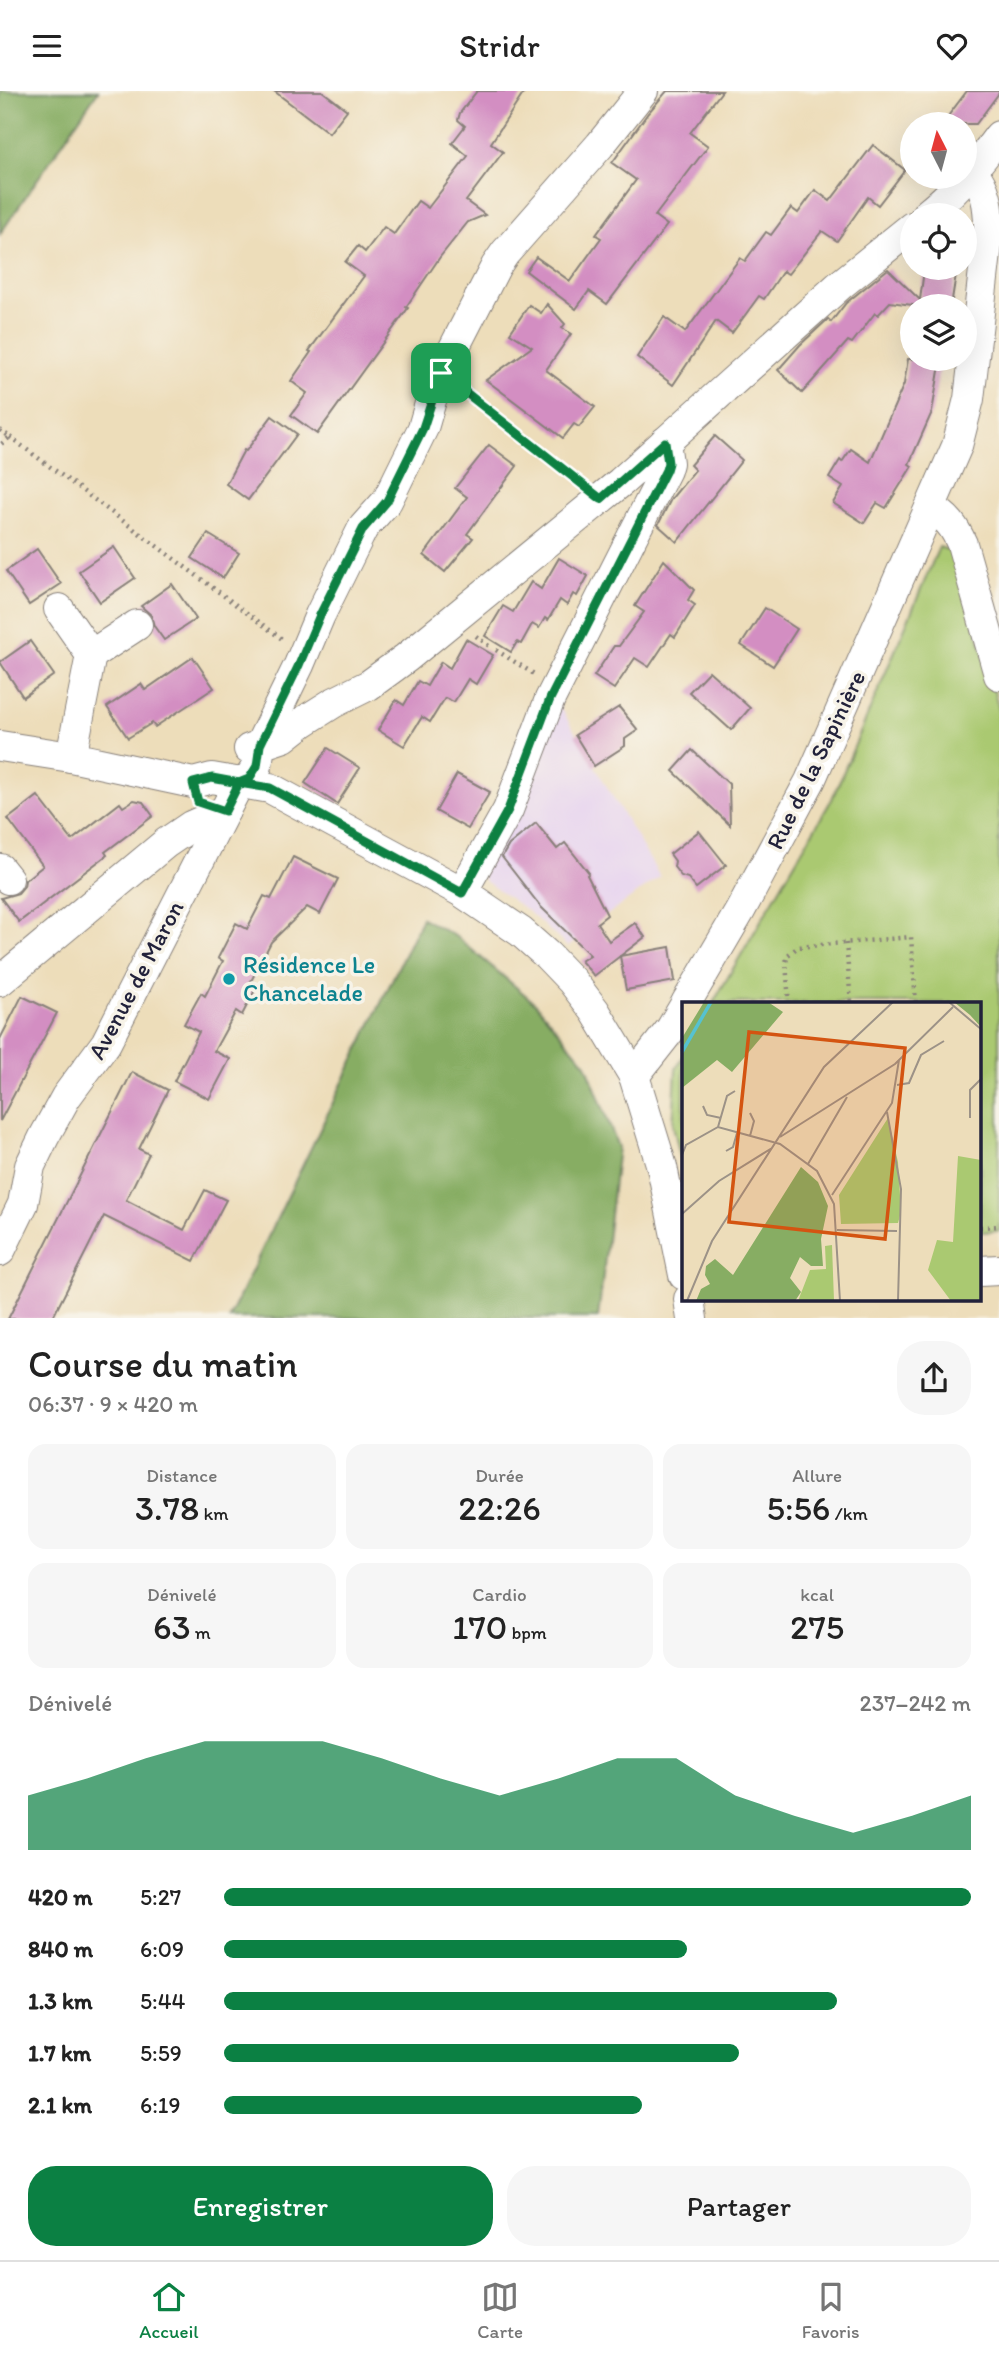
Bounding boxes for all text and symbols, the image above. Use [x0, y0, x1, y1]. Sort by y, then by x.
icon: menu [28, 27, 66, 65]
text: Stridr [459, 27, 540, 65]
icon: heart [933, 27, 971, 65]
north arrow [900, 112, 976, 189]
map controls [900, 112, 977, 371]
button: locate [900, 203, 977, 280]
button: layers [900, 294, 977, 371]
pin [411, 343, 471, 403]
icon: arrive [422, 354, 460, 392]
street label: Rue de la Sapinière [760, 666, 871, 854]
street label: Avenue de Maron [82, 895, 190, 1064]
place label: Résidence Le Chancelade [243, 950, 375, 1007]
marker: Résidence Le Chancelade [221, 971, 237, 987]
inset map [682, 1002, 982, 1301]
text: Course du matin [28, 1341, 298, 1387]
button: share [897, 1341, 971, 1415]
text: 06:37 · 9 × 420 m [28, 1390, 198, 1418]
text: Distance [146, 1464, 217, 1487]
text: Durée [475, 1464, 524, 1487]
text: Allure [792, 1464, 842, 1487]
text: 3.78 [135, 1487, 199, 1529]
text: 22:26 [458, 1487, 541, 1529]
text: 5:56 [767, 1487, 830, 1529]
text: km [199, 1502, 229, 1525]
text: /km [830, 1502, 868, 1525]
text: Dénivelé [147, 1583, 217, 1606]
text: Cardio [472, 1583, 527, 1606]
text: kcal [800, 1583, 834, 1606]
text: 63 [153, 1606, 190, 1648]
text: 170 [452, 1606, 507, 1648]
text: 275 [790, 1606, 844, 1648]
text: m [190, 1621, 211, 1644]
text: bpm [507, 1621, 547, 1644]
text: Dénivelé [28, 1689, 112, 1717]
text: 237–242 m [860, 1689, 971, 1717]
text: 420 m [28, 1883, 93, 1911]
text: 5:27 [140, 1883, 181, 1911]
text: 840 m [28, 1935, 93, 1963]
text: 6:09 [140, 1935, 184, 1963]
text: 1.3 km [28, 1987, 92, 2015]
text: 5:44 [140, 1987, 185, 2015]
text: 1.7 km [28, 2039, 91, 2067]
text: 5:59 [140, 2039, 182, 2067]
text: 2.1 km [28, 2091, 92, 2119]
text: 6:19 [140, 2091, 181, 2119]
button: Enregistrer [28, 2166, 493, 2246]
button: Partager [507, 2166, 971, 2246]
tab: Accueil [139, 2278, 199, 2343]
tab: Carte [477, 2278, 523, 2343]
tab: Favoris [802, 2278, 860, 2343]

